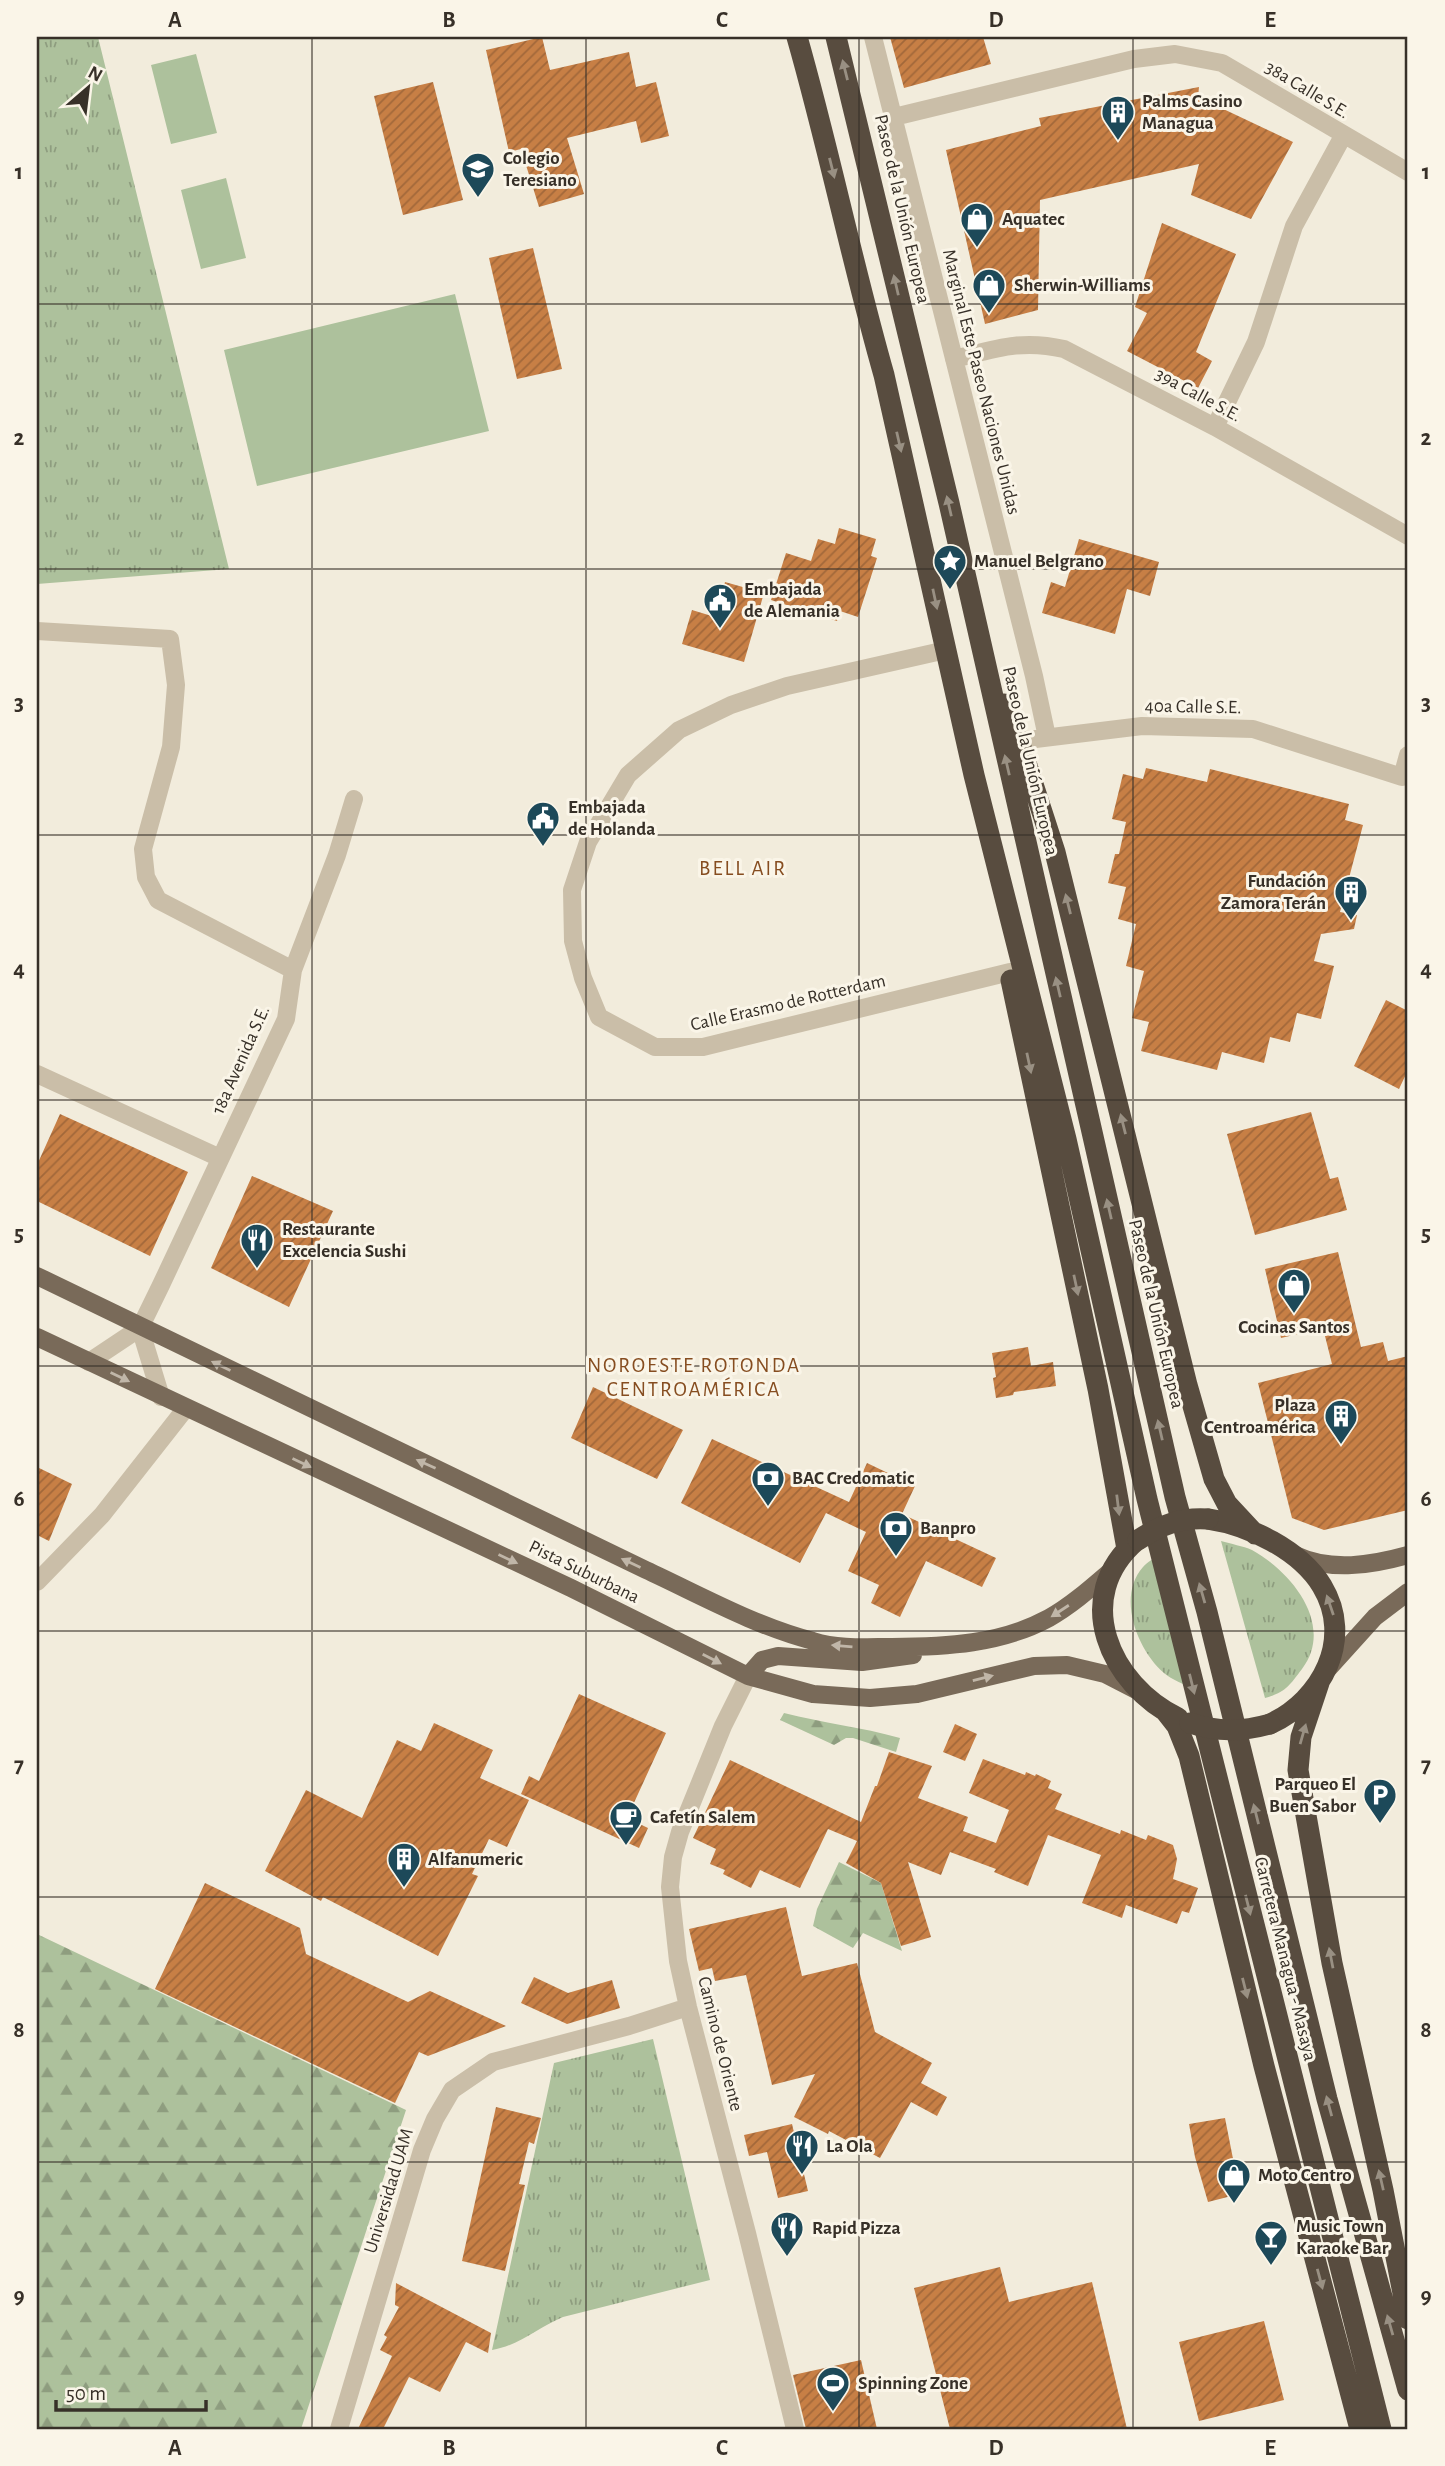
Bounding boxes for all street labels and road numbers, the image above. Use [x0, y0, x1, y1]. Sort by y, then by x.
street label: 38a Calle S.E. [1262, 58, 1352, 122]
street label: Paseo de la Unión Europea [871, 113, 933, 306]
street label: Marginal Este Paseo Naciones Unidas [939, 247, 1023, 517]
street label: 39a Calle S.E. [1152, 364, 1244, 426]
street label: Paseo de la Unión Europea [999, 665, 1061, 858]
street label: 40a Calle S.E. [1144, 697, 1242, 717]
street label: Calle Erasmo de Rotterdam [689, 971, 887, 1035]
street label: 18a Avenida S.E. [209, 1003, 273, 1117]
street label: Paseo de la Unión Europea [1125, 1218, 1187, 1411]
street label: Pista Suburbana [526, 1537, 643, 1607]
street label: Carretera Managua - Masaya [1250, 1855, 1320, 2063]
street label: Camino de Oriente [694, 1975, 746, 2113]
street label: Universidad UAM [361, 2126, 417, 2256]

